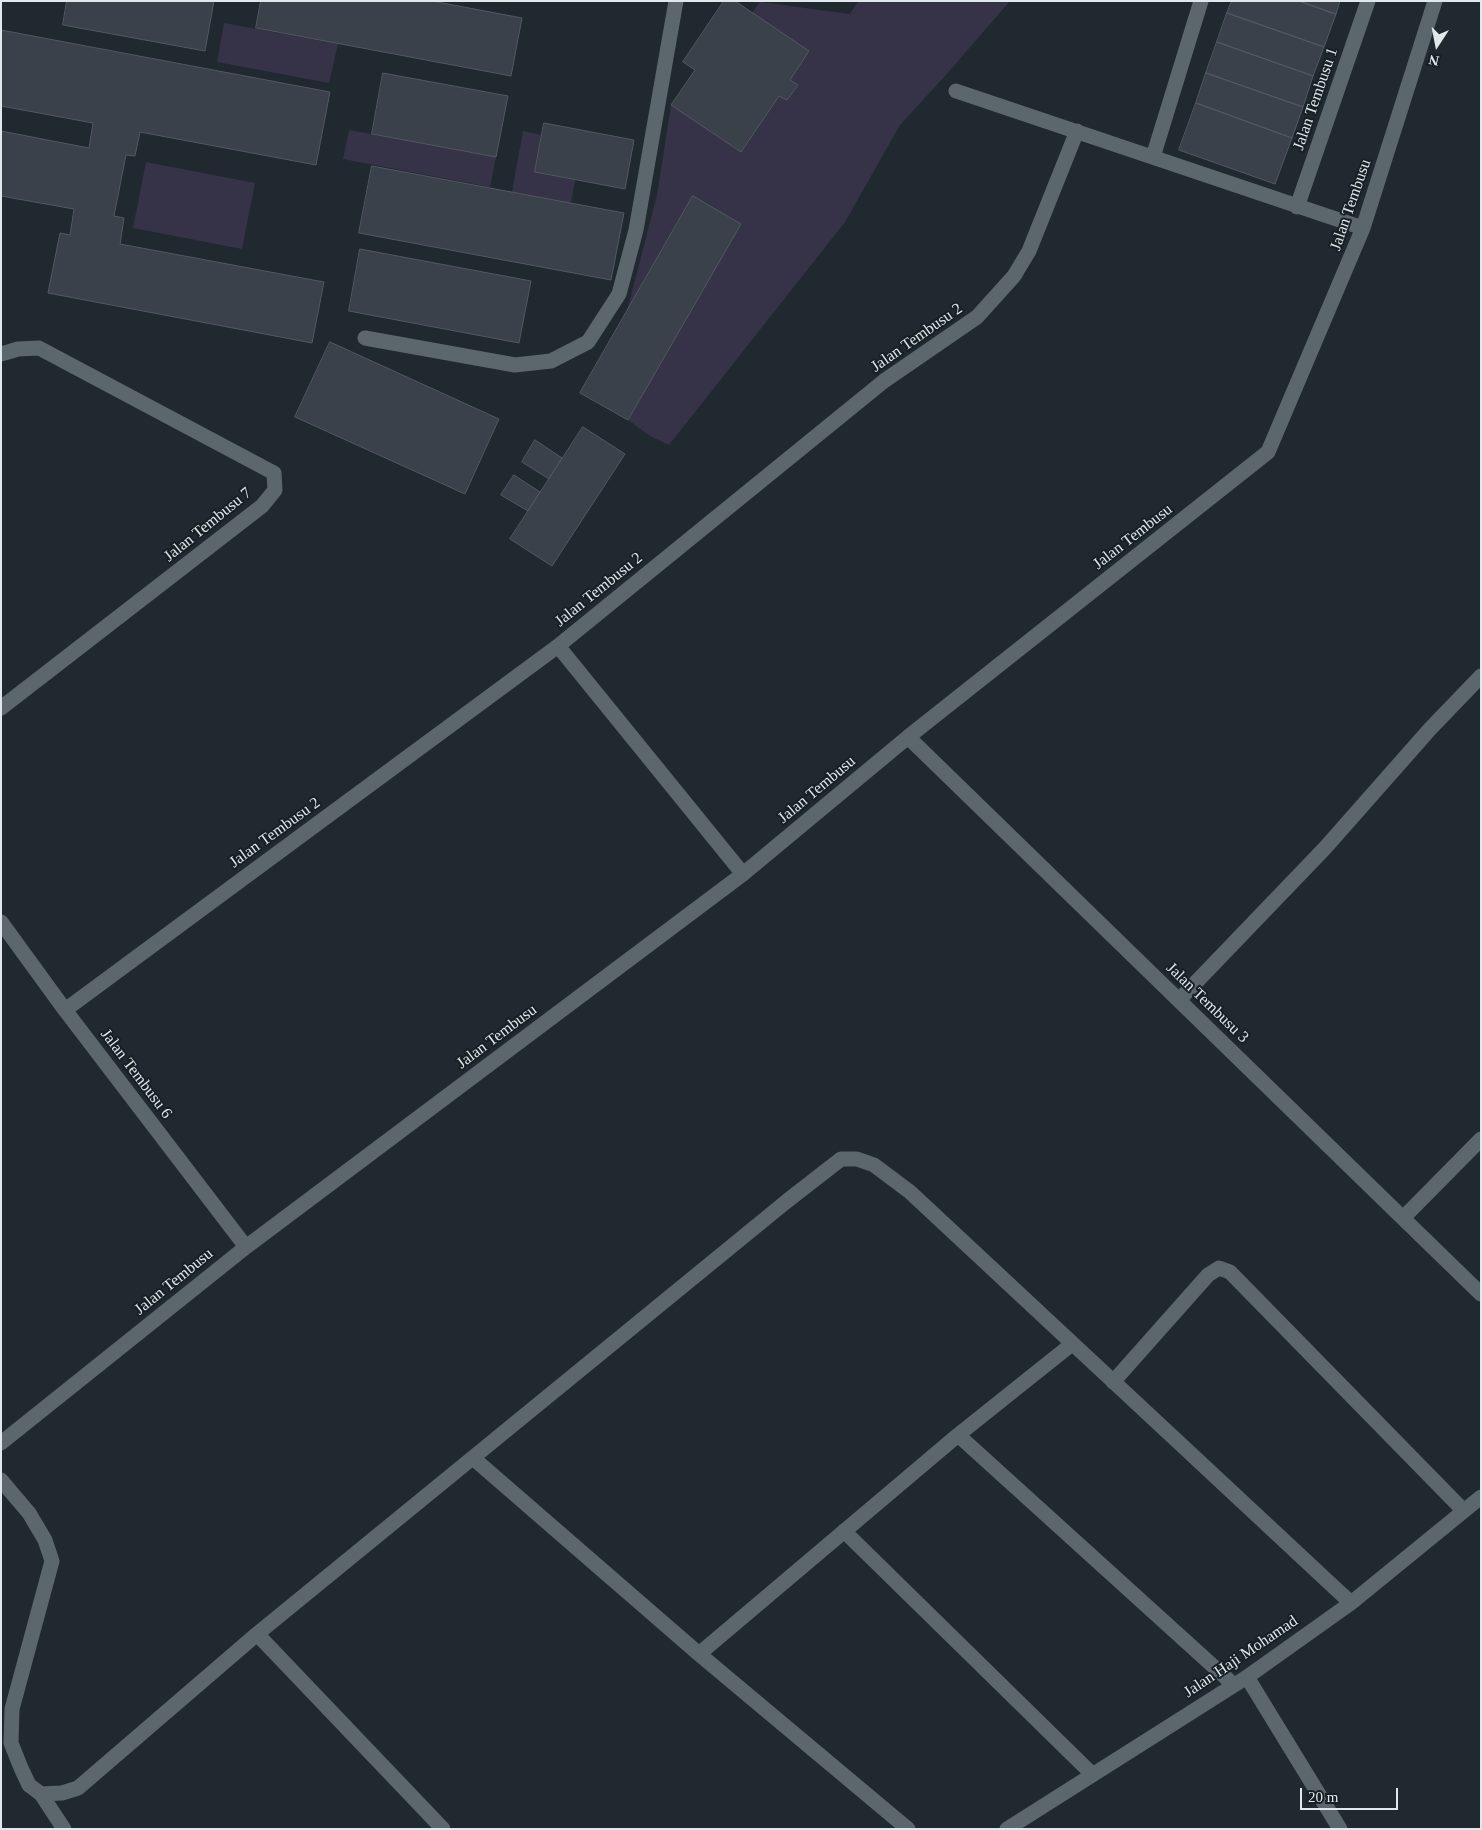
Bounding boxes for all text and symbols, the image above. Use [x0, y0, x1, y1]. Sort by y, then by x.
north arrow [1412, 20, 1462, 70]
street label: Jalan Tembusu 1 [1289, 45, 1343, 153]
text: N [1428, 52, 1440, 69]
street label: Jalan Tembusu [1326, 157, 1376, 253]
street label: Jalan Tembusu 2 [868, 299, 966, 377]
street label: Jalan Tembusu 7 [160, 484, 256, 566]
street label: Jalan Tembusu [1090, 500, 1176, 574]
street label: Jalan Tembusu 2 [551, 549, 647, 631]
street label: Jalan Tembusu [774, 752, 860, 828]
street label: Jalan Tembusu 2 [226, 794, 324, 872]
street label: Jalan Tembusu 3 [1162, 959, 1252, 1047]
street label: Jalan Tembusu [453, 1001, 541, 1073]
street label: Jalan Tembusu 6 [96, 1025, 176, 1123]
street label: Jalan Tembusu [131, 1245, 217, 1319]
street label: Jalan Haji Mohamad [1180, 1612, 1302, 1702]
scale bar [1302, 1778, 1400, 1810]
text: 20 m [1308, 1789, 1338, 1805]

